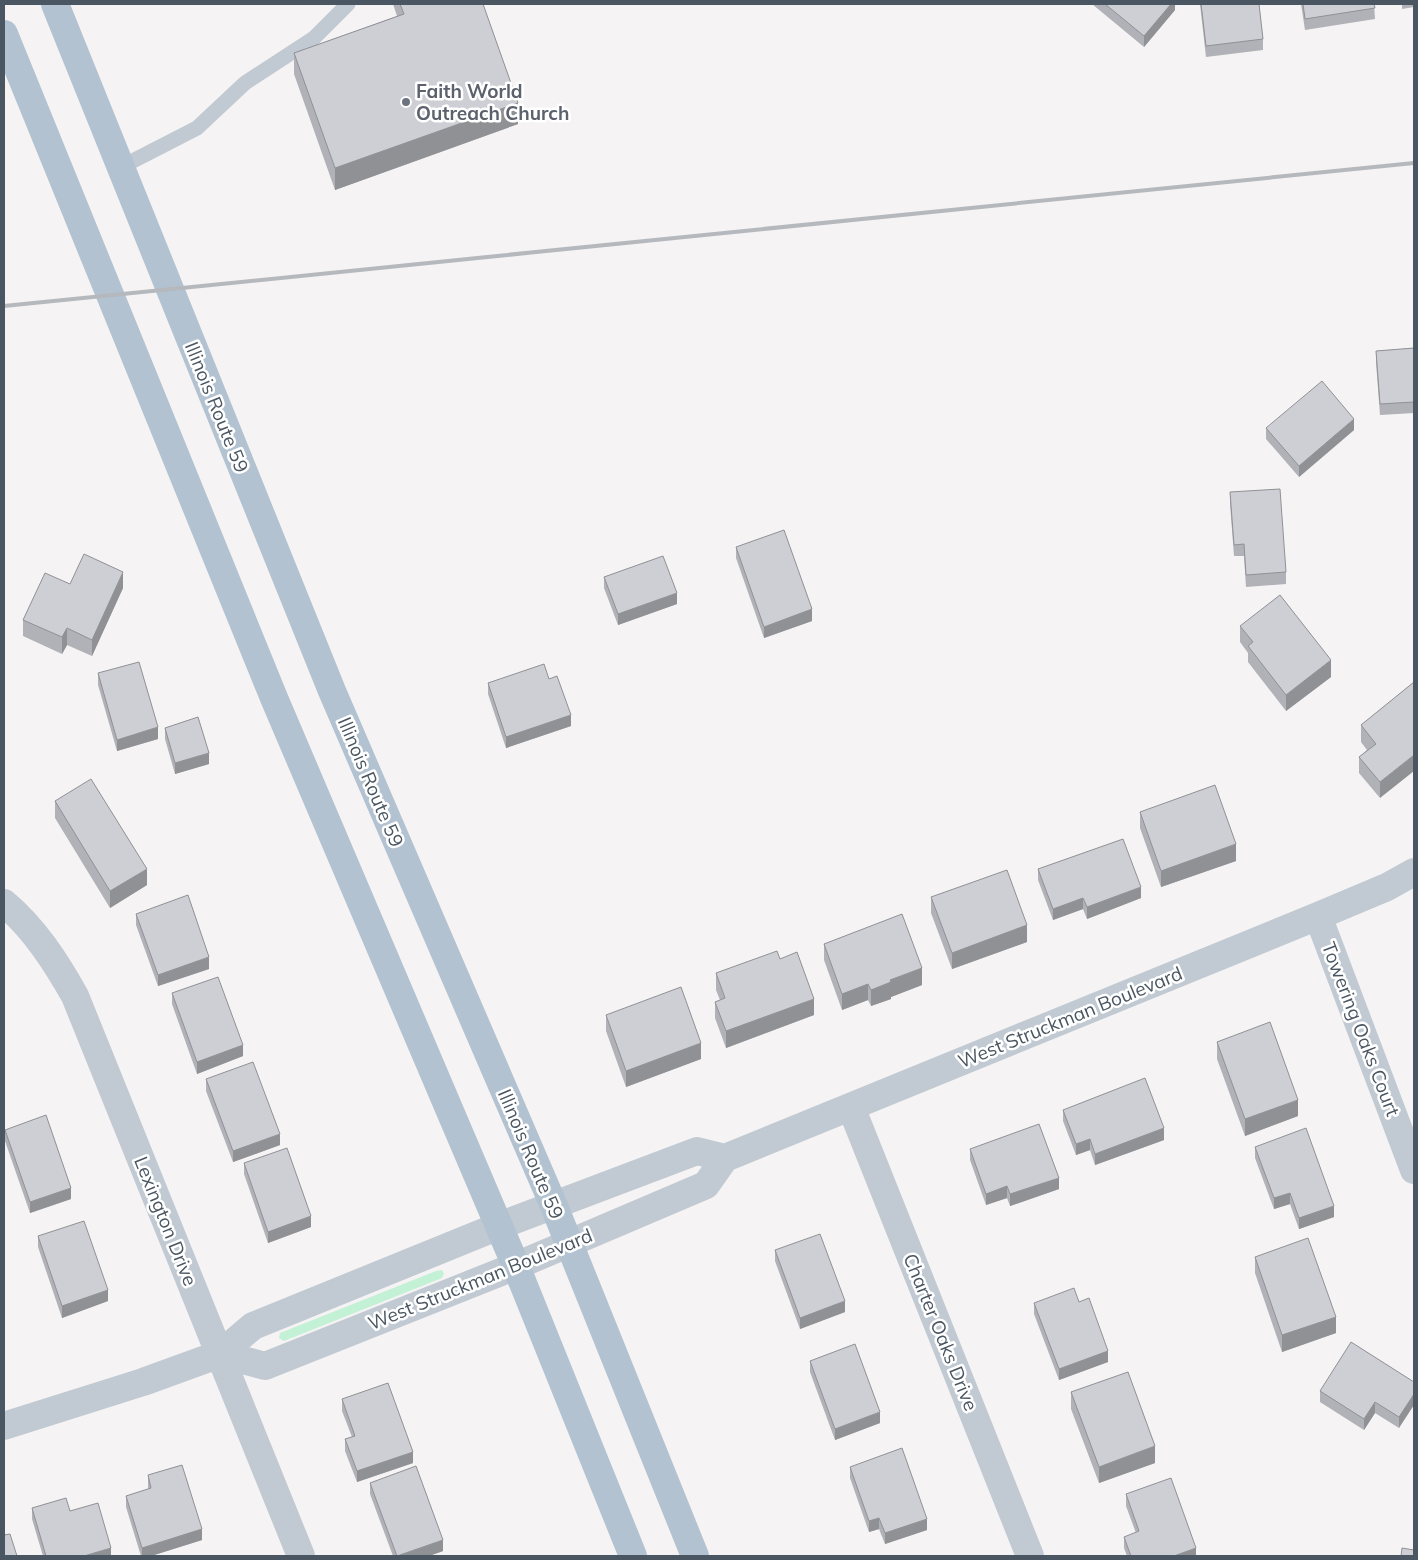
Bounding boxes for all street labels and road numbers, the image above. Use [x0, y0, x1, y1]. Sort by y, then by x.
street label: Illinois Route 59 [180, 338, 254, 476]
street label: Illinois Route 59 [333, 713, 409, 851]
street label: Towering Oaks Court [1317, 938, 1405, 1120]
street label: West Struckman Boulevard [954, 961, 1186, 1073]
street label: Illinois Route 59 [493, 1085, 569, 1223]
street label: Lexington Drive [129, 1153, 203, 1289]
street label: West Struckman Boulevard [364, 1223, 596, 1335]
street label: Charter Oaks Drive [898, 1250, 984, 1414]

